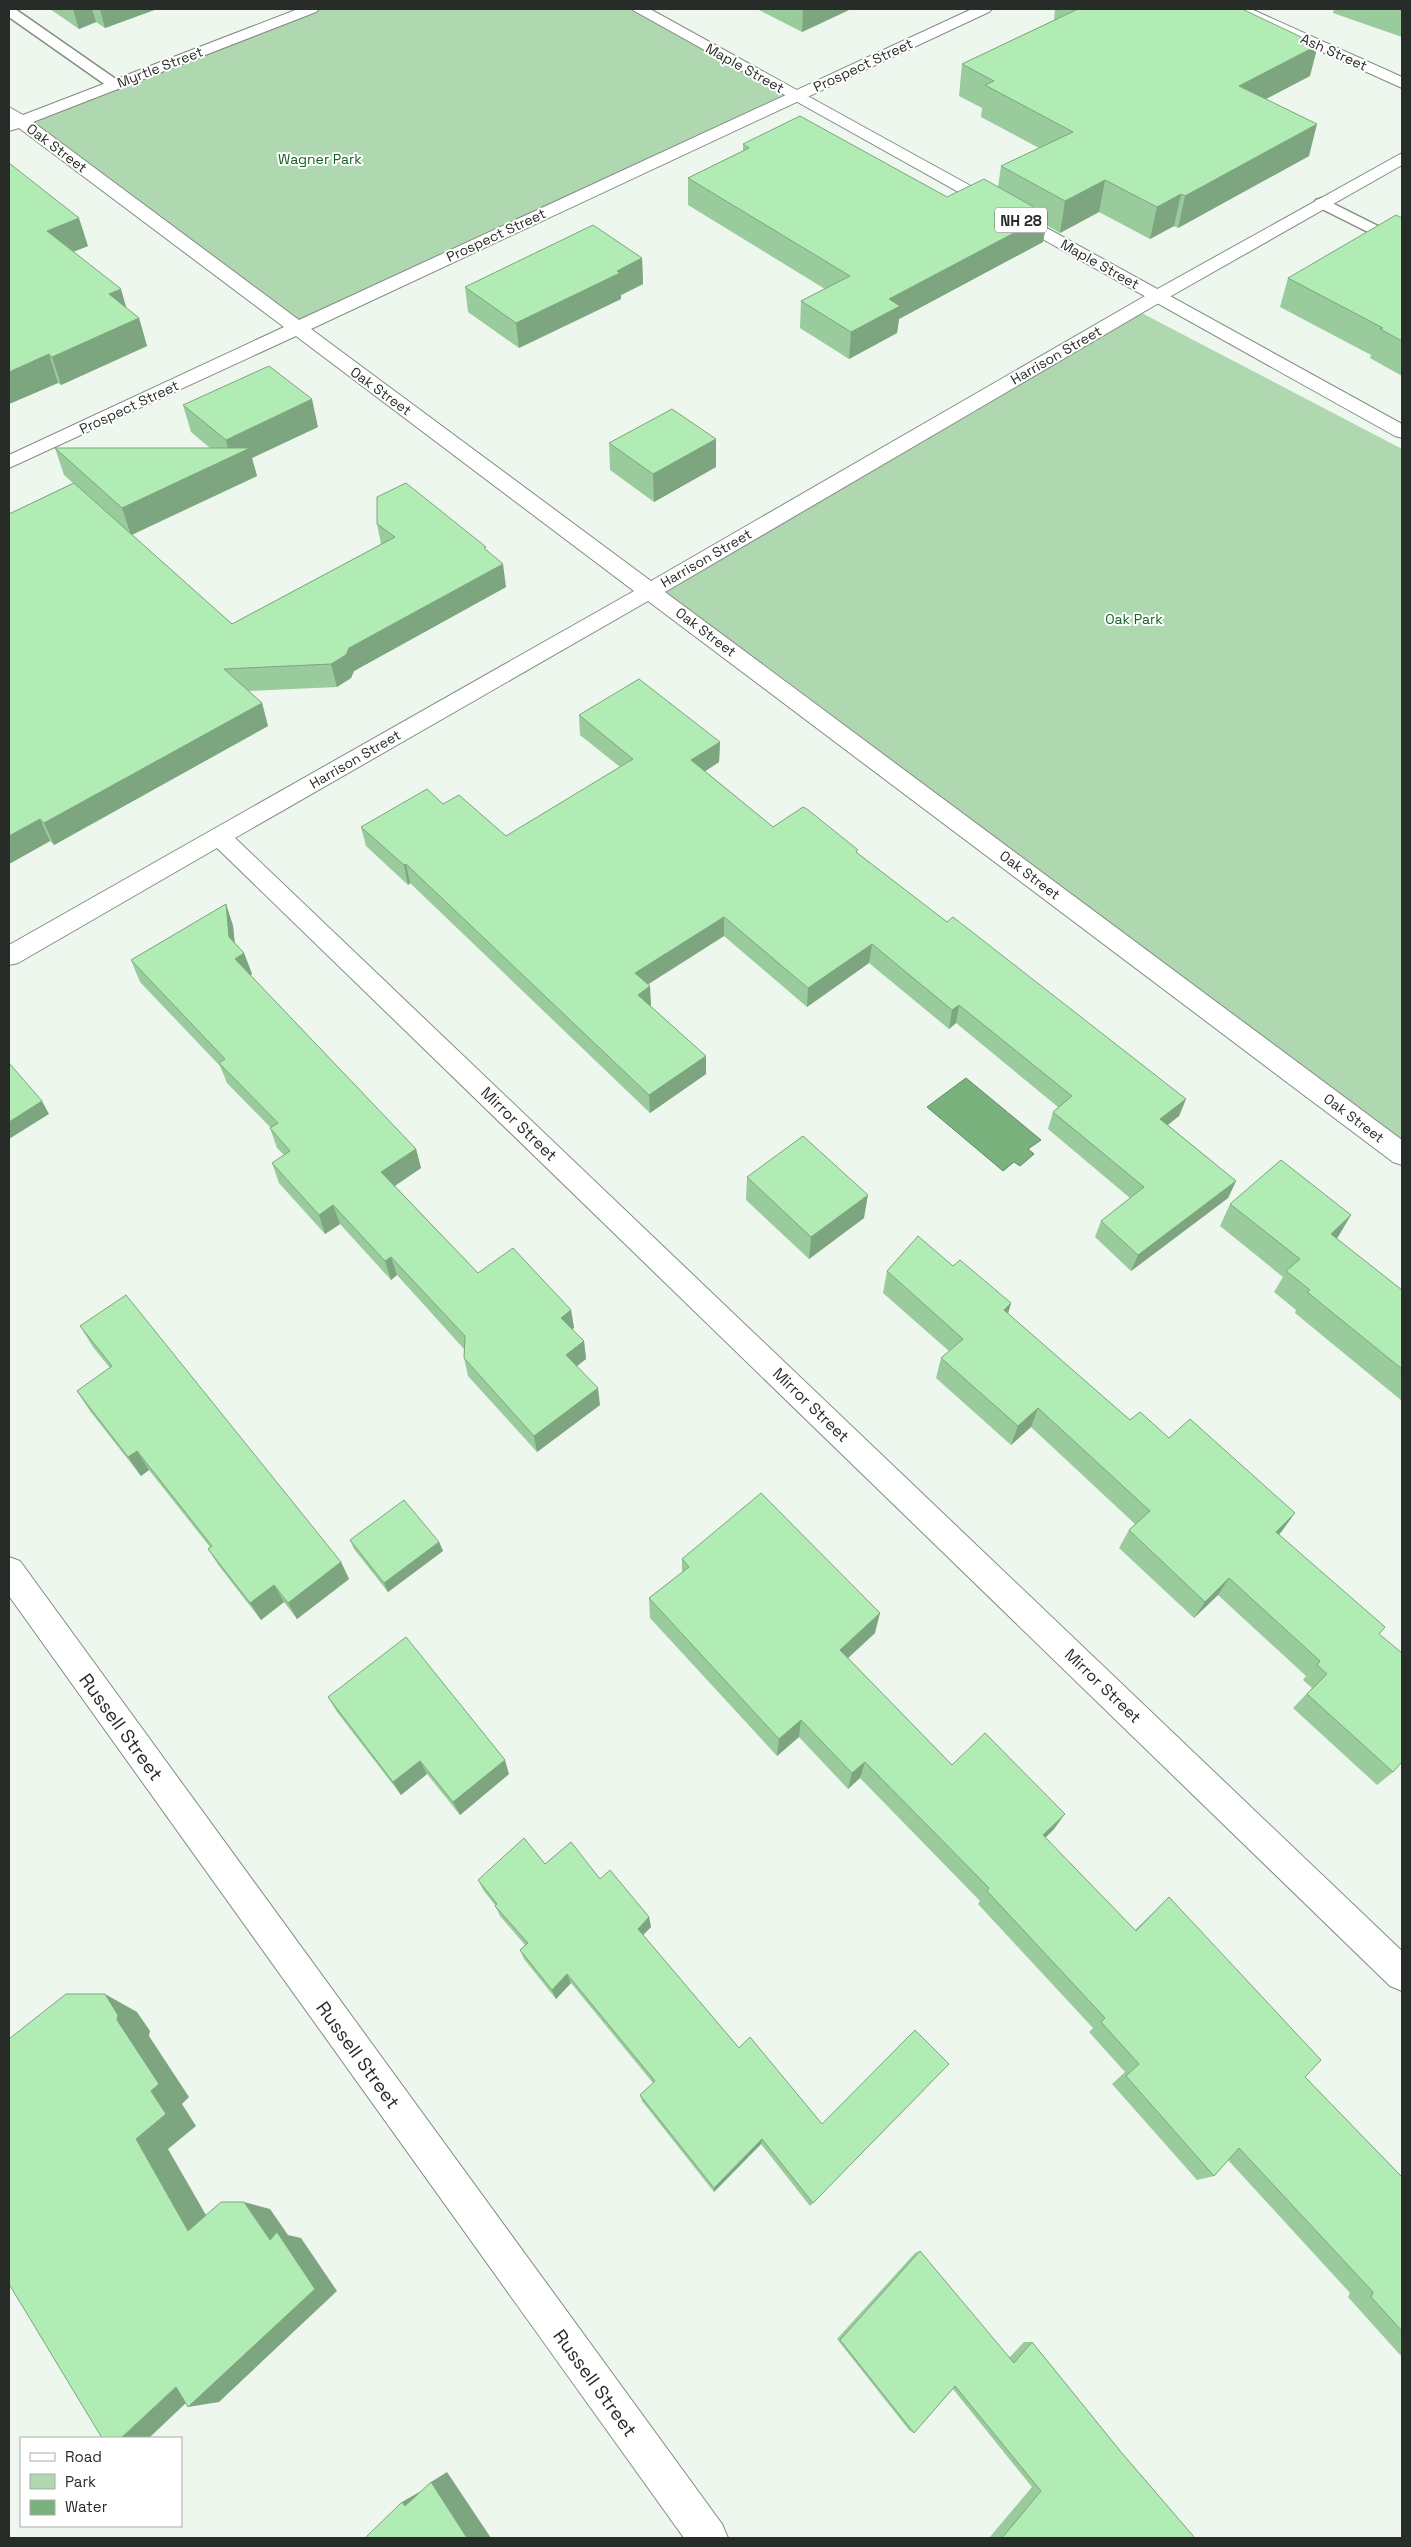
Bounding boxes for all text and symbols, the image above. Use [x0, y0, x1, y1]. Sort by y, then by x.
street label: Ash Street [1298, 29, 1370, 75]
street label: Prospect Street [810, 34, 916, 96]
street label: Maple Street [702, 39, 788, 97]
street label: Myrtle Street [115, 42, 205, 92]
street label: Oak Street [23, 119, 91, 177]
park label: Wagner Park [278, 150, 362, 168]
street label: Prospect Street [443, 204, 549, 266]
road number: NH 28 [995, 208, 1047, 232]
street label: Maple Street [1057, 235, 1143, 293]
street label: Harrison Street [1007, 322, 1105, 388]
street label: Oak Street [347, 363, 415, 419]
street label: Prospect Street [76, 376, 182, 438]
street label: Harrison Street [657, 525, 755, 591]
street label: Oak Street [672, 603, 740, 661]
park label: Oak Park [1105, 610, 1163, 628]
street label: Harrison Street [306, 726, 404, 792]
street label: Oak Street [996, 846, 1064, 904]
street label: Mirror Street [476, 1082, 562, 1166]
street label: Oak Street [1320, 1089, 1388, 1147]
street label: Mirror Street [768, 1363, 854, 1447]
street label: Mirror Street [1060, 1644, 1146, 1728]
street label: Russell Street [74, 1668, 168, 1786]
street label: Russell Street [311, 1996, 405, 2114]
street label: Russell Street [548, 2324, 642, 2442]
legend [20, 2437, 182, 2527]
text: Road [65, 2447, 102, 2466]
text: Park [65, 2472, 96, 2491]
text: Water [65, 2497, 108, 2516]

